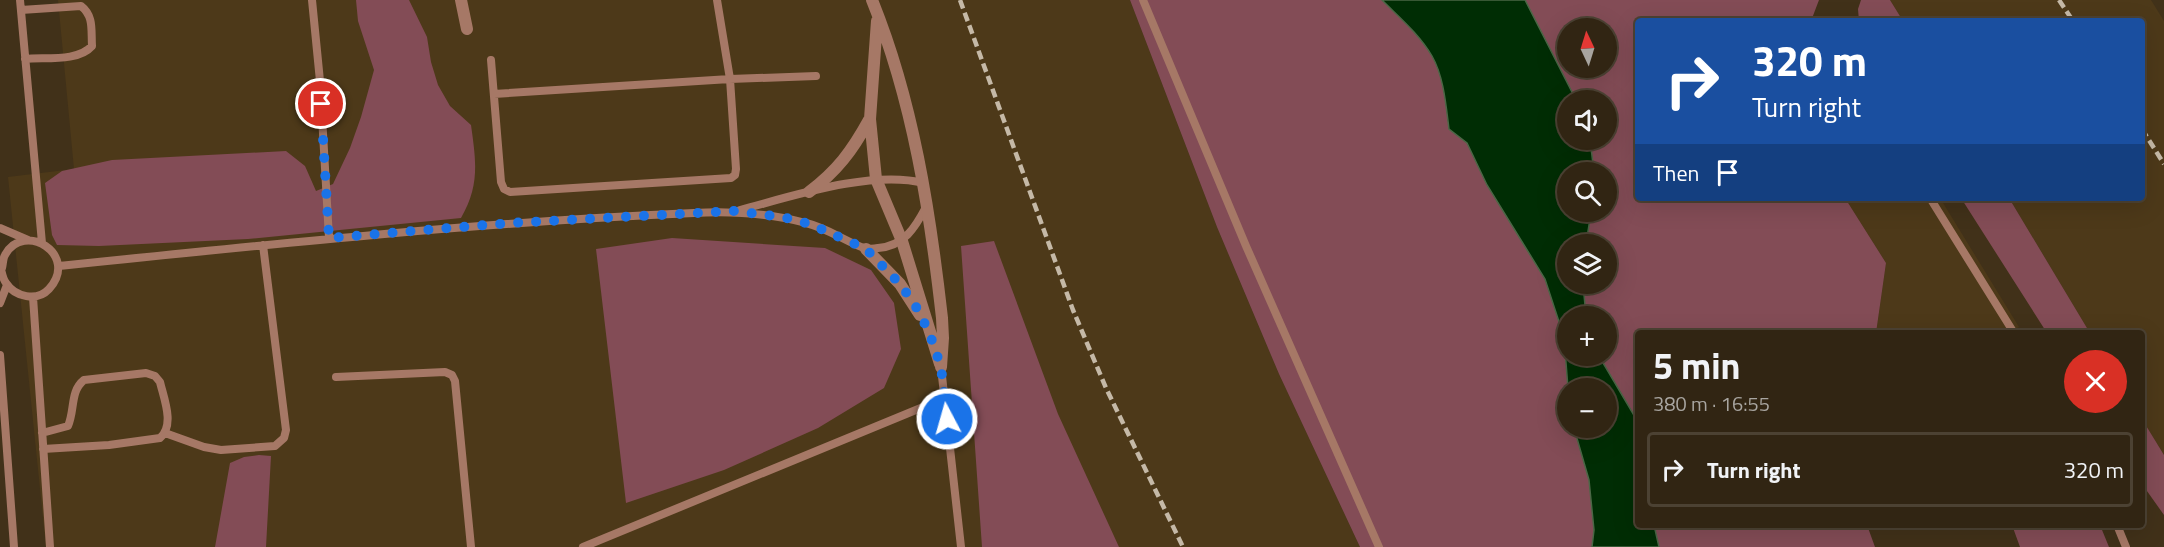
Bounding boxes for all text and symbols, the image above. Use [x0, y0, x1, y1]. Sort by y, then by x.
north arrow [1557, 18, 1617, 78]
map controls [1557, 18, 1617, 438]
text: 320 m [1752, 28, 1867, 92]
icon: right [1653, 42, 1731, 120]
pin [295, 78, 346, 129]
text: Turn right [1752, 86, 1861, 127]
icon: arrive [304, 87, 337, 120]
button: sound [1557, 90, 1617, 150]
text: Then [1653, 156, 1699, 190]
icon: arrive [1711, 156, 1744, 189]
button: search [1557, 162, 1617, 222]
button: layers [1557, 234, 1617, 294]
button: + [1557, 306, 1617, 366]
text: 5 min [1653, 338, 1740, 393]
button: close [2064, 350, 2127, 413]
button: − [1557, 378, 1617, 438]
position arrow [915, 387, 979, 451]
text: 380 m · 16:55 [1653, 388, 1770, 419]
icon: right [1656, 453, 1689, 486]
text: Turn right [1707, 453, 1801, 487]
text: 320 m [2064, 453, 2124, 487]

